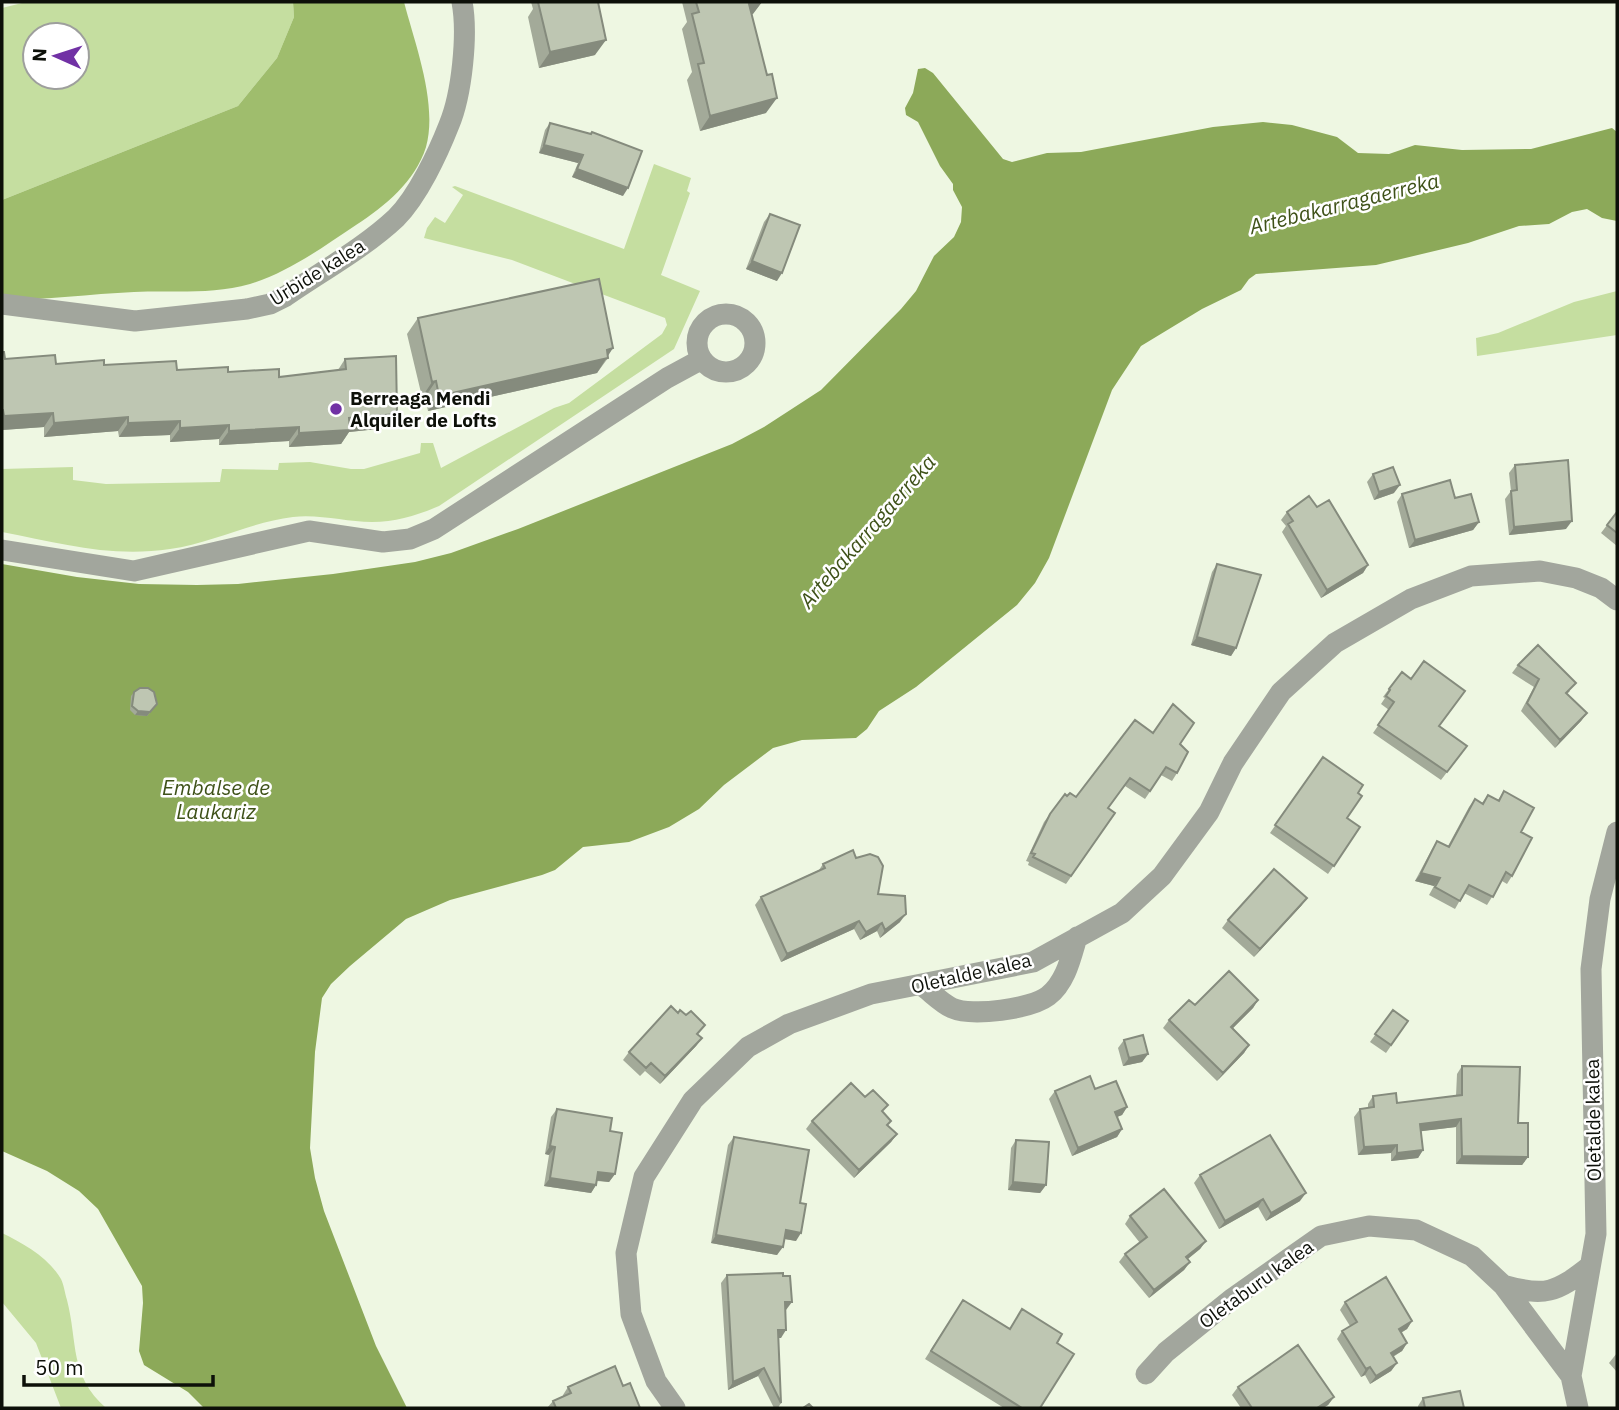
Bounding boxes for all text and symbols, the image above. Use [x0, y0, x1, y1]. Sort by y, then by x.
north arrow [21, 21, 91, 91]
text: N [27, 48, 51, 63]
water label: Artebakarragaerreka [1245, 166, 1442, 240]
street label: Urbide kalea [265, 233, 369, 311]
place label: Berreaga Mendi Alquiler de Lofts [350, 386, 497, 432]
marker: Berreaga Mendi Alquiler de Lofts [328, 401, 344, 417]
water label: Artebakarragaerreka [792, 448, 941, 614]
water label: Embalse de Laukariz [162, 773, 270, 825]
street label: Oletalde kalea [908, 947, 1034, 999]
street label: Oletalde kalea [1580, 1058, 1606, 1182]
street label: Oletaburu kalea [1194, 1234, 1318, 1334]
scale bar [24, 1344, 214, 1388]
text: 50 m [35, 1353, 84, 1381]

